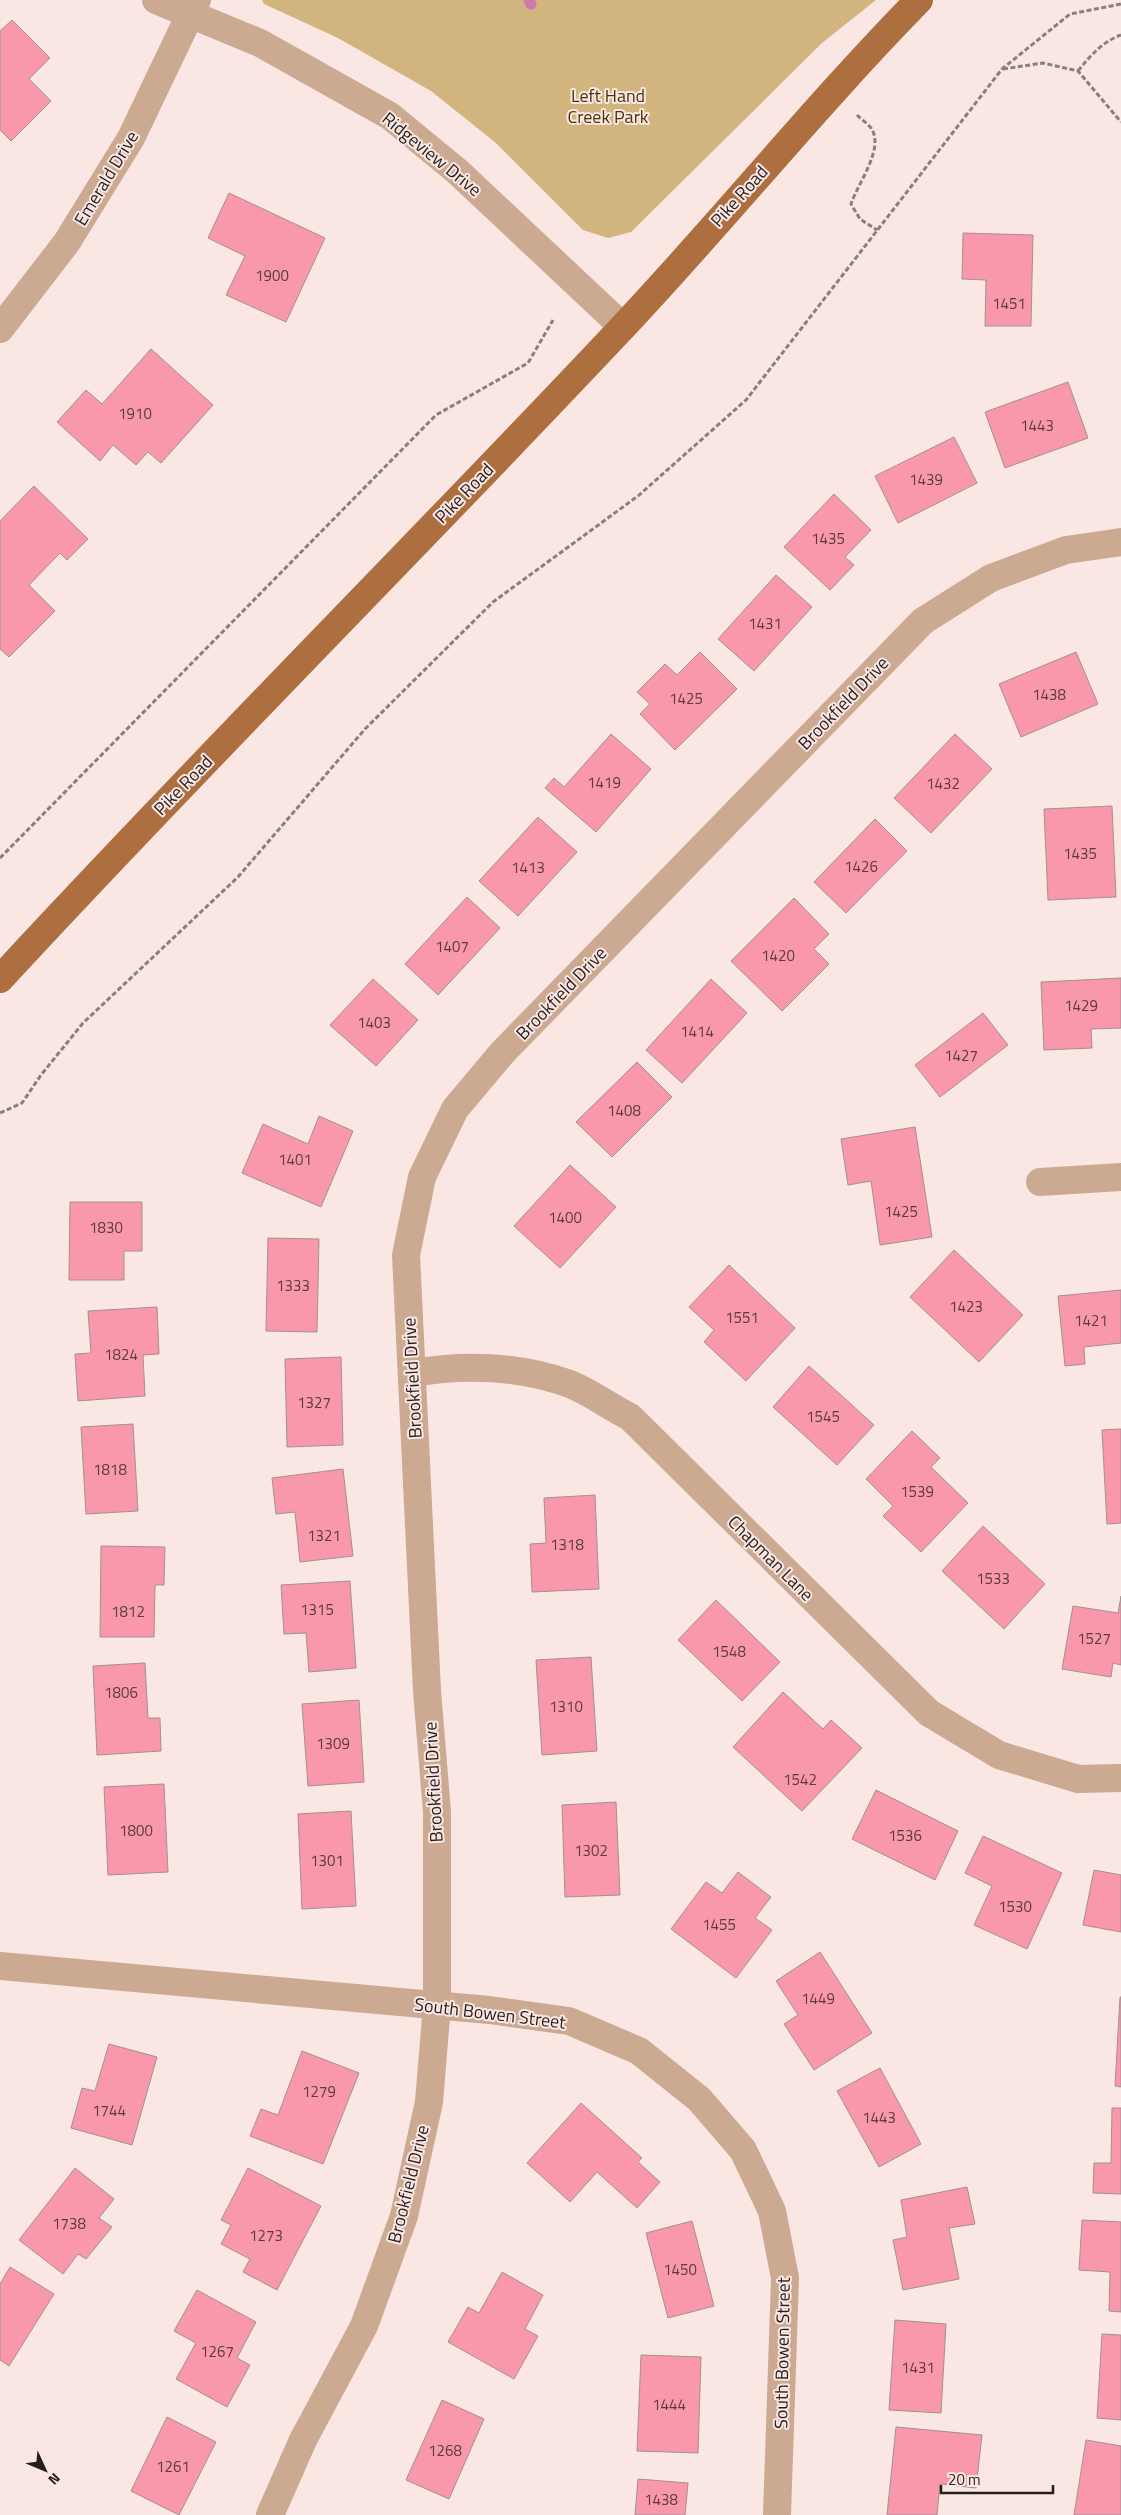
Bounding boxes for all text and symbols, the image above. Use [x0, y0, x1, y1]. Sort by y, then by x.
park label: Left Hand Creek Park [568, 82, 649, 130]
street label: Ridgeview Drive [376, 105, 488, 203]
street label: Emerald Drive [67, 125, 145, 231]
street label: Pike Road [704, 159, 774, 233]
house number: 1900 [255, 264, 289, 287]
house number: 1451 [992, 292, 1026, 315]
house number: 1910 [118, 402, 152, 425]
house number: 1443 [1020, 414, 1054, 437]
street label: Pike Road [428, 457, 500, 529]
house number: 1439 [909, 468, 943, 491]
house number: 1435 [811, 527, 845, 550]
house number: 1431 [748, 612, 782, 635]
street label: Brookfield Drive [791, 650, 895, 756]
house number: 1438 [1032, 683, 1066, 706]
house number: 1425 [669, 687, 703, 710]
street label: Pike Road [147, 749, 219, 821]
house number: 1419 [587, 771, 621, 794]
house number: 1432 [926, 772, 960, 795]
house number: 1435 [1063, 842, 1097, 865]
house number: 1426 [844, 855, 878, 878]
house number: 1413 [511, 856, 545, 879]
house number: 1407 [435, 935, 469, 958]
street label: Brookfield Drive [509, 940, 613, 1046]
house number: 1420 [761, 944, 795, 967]
house number: 1429 [1064, 994, 1098, 1017]
house number: 1403 [357, 1011, 391, 1034]
house number: 1414 [680, 1020, 714, 1043]
house number: 1427 [944, 1044, 978, 1067]
house number: 1408 [607, 1099, 641, 1122]
house number: 1401 [278, 1148, 312, 1171]
house number: 1425 [884, 1200, 918, 1223]
house number: 1400 [548, 1206, 582, 1229]
house number: 1830 [89, 1216, 123, 1239]
house number: 1333 [276, 1274, 310, 1297]
house number: 1423 [949, 1295, 983, 1318]
house number: 1551 [725, 1306, 759, 1329]
house number: 1421 [1074, 1309, 1108, 1332]
street label: Brookfield Drive [395, 1317, 429, 1439]
house number: 1824 [104, 1343, 138, 1366]
house number: 1327 [297, 1391, 331, 1414]
house number: 1545 [806, 1405, 840, 1428]
house number: 1818 [93, 1458, 127, 1481]
house number: 1539 [900, 1480, 934, 1503]
street label: Chapman Lane [722, 1509, 820, 1607]
house number: 1321 [307, 1524, 341, 1547]
house number: 1318 [550, 1533, 584, 1556]
house number: 1533 [976, 1567, 1010, 1590]
house number: 1315 [300, 1598, 334, 1621]
house number: 1812 [111, 1600, 145, 1623]
house number: 1527 [1077, 1627, 1111, 1650]
house number: 1548 [712, 1640, 746, 1663]
house number: 1806 [104, 1681, 138, 1704]
house number: 1310 [549, 1695, 583, 1718]
street label: Brookfield Drive [416, 1721, 450, 1843]
house number: 1309 [316, 1732, 350, 1755]
house number: 1542 [783, 1768, 817, 1791]
house number: 1800 [119, 1819, 153, 1842]
house number: 1536 [888, 1824, 922, 1847]
house number: 1302 [574, 1839, 608, 1862]
house number: 1301 [310, 1849, 344, 1872]
house number: 1530 [998, 1895, 1032, 1918]
house number: 1455 [702, 1913, 736, 1936]
house number: 1449 [801, 1987, 835, 2010]
street label: South Bowen Street [413, 1990, 568, 2036]
house number: 1279 [302, 2080, 336, 2103]
house number: 1744 [92, 2099, 126, 2122]
house number: 1443 [862, 2106, 896, 2129]
street label: Brookfield Drive [380, 2122, 436, 2246]
house number: 1738 [52, 2212, 86, 2235]
house number: 1273 [249, 2224, 283, 2247]
house number: 1450 [663, 2258, 697, 2281]
street label: South Bowen Street [767, 2276, 797, 2429]
house number: 1267 [200, 2340, 234, 2363]
house number: 1431 [901, 2356, 935, 2379]
house number: 1444 [652, 2393, 686, 2416]
house number: 1268 [428, 2439, 462, 2462]
north arrow [20, 2445, 70, 2495]
house number: 1261 [156, 2455, 190, 2478]
scale bar [941, 2462, 1054, 2494]
text: 20 m [948, 2468, 981, 2491]
text: N [44, 2469, 66, 2490]
house number: 1438 [644, 2488, 678, 2511]

